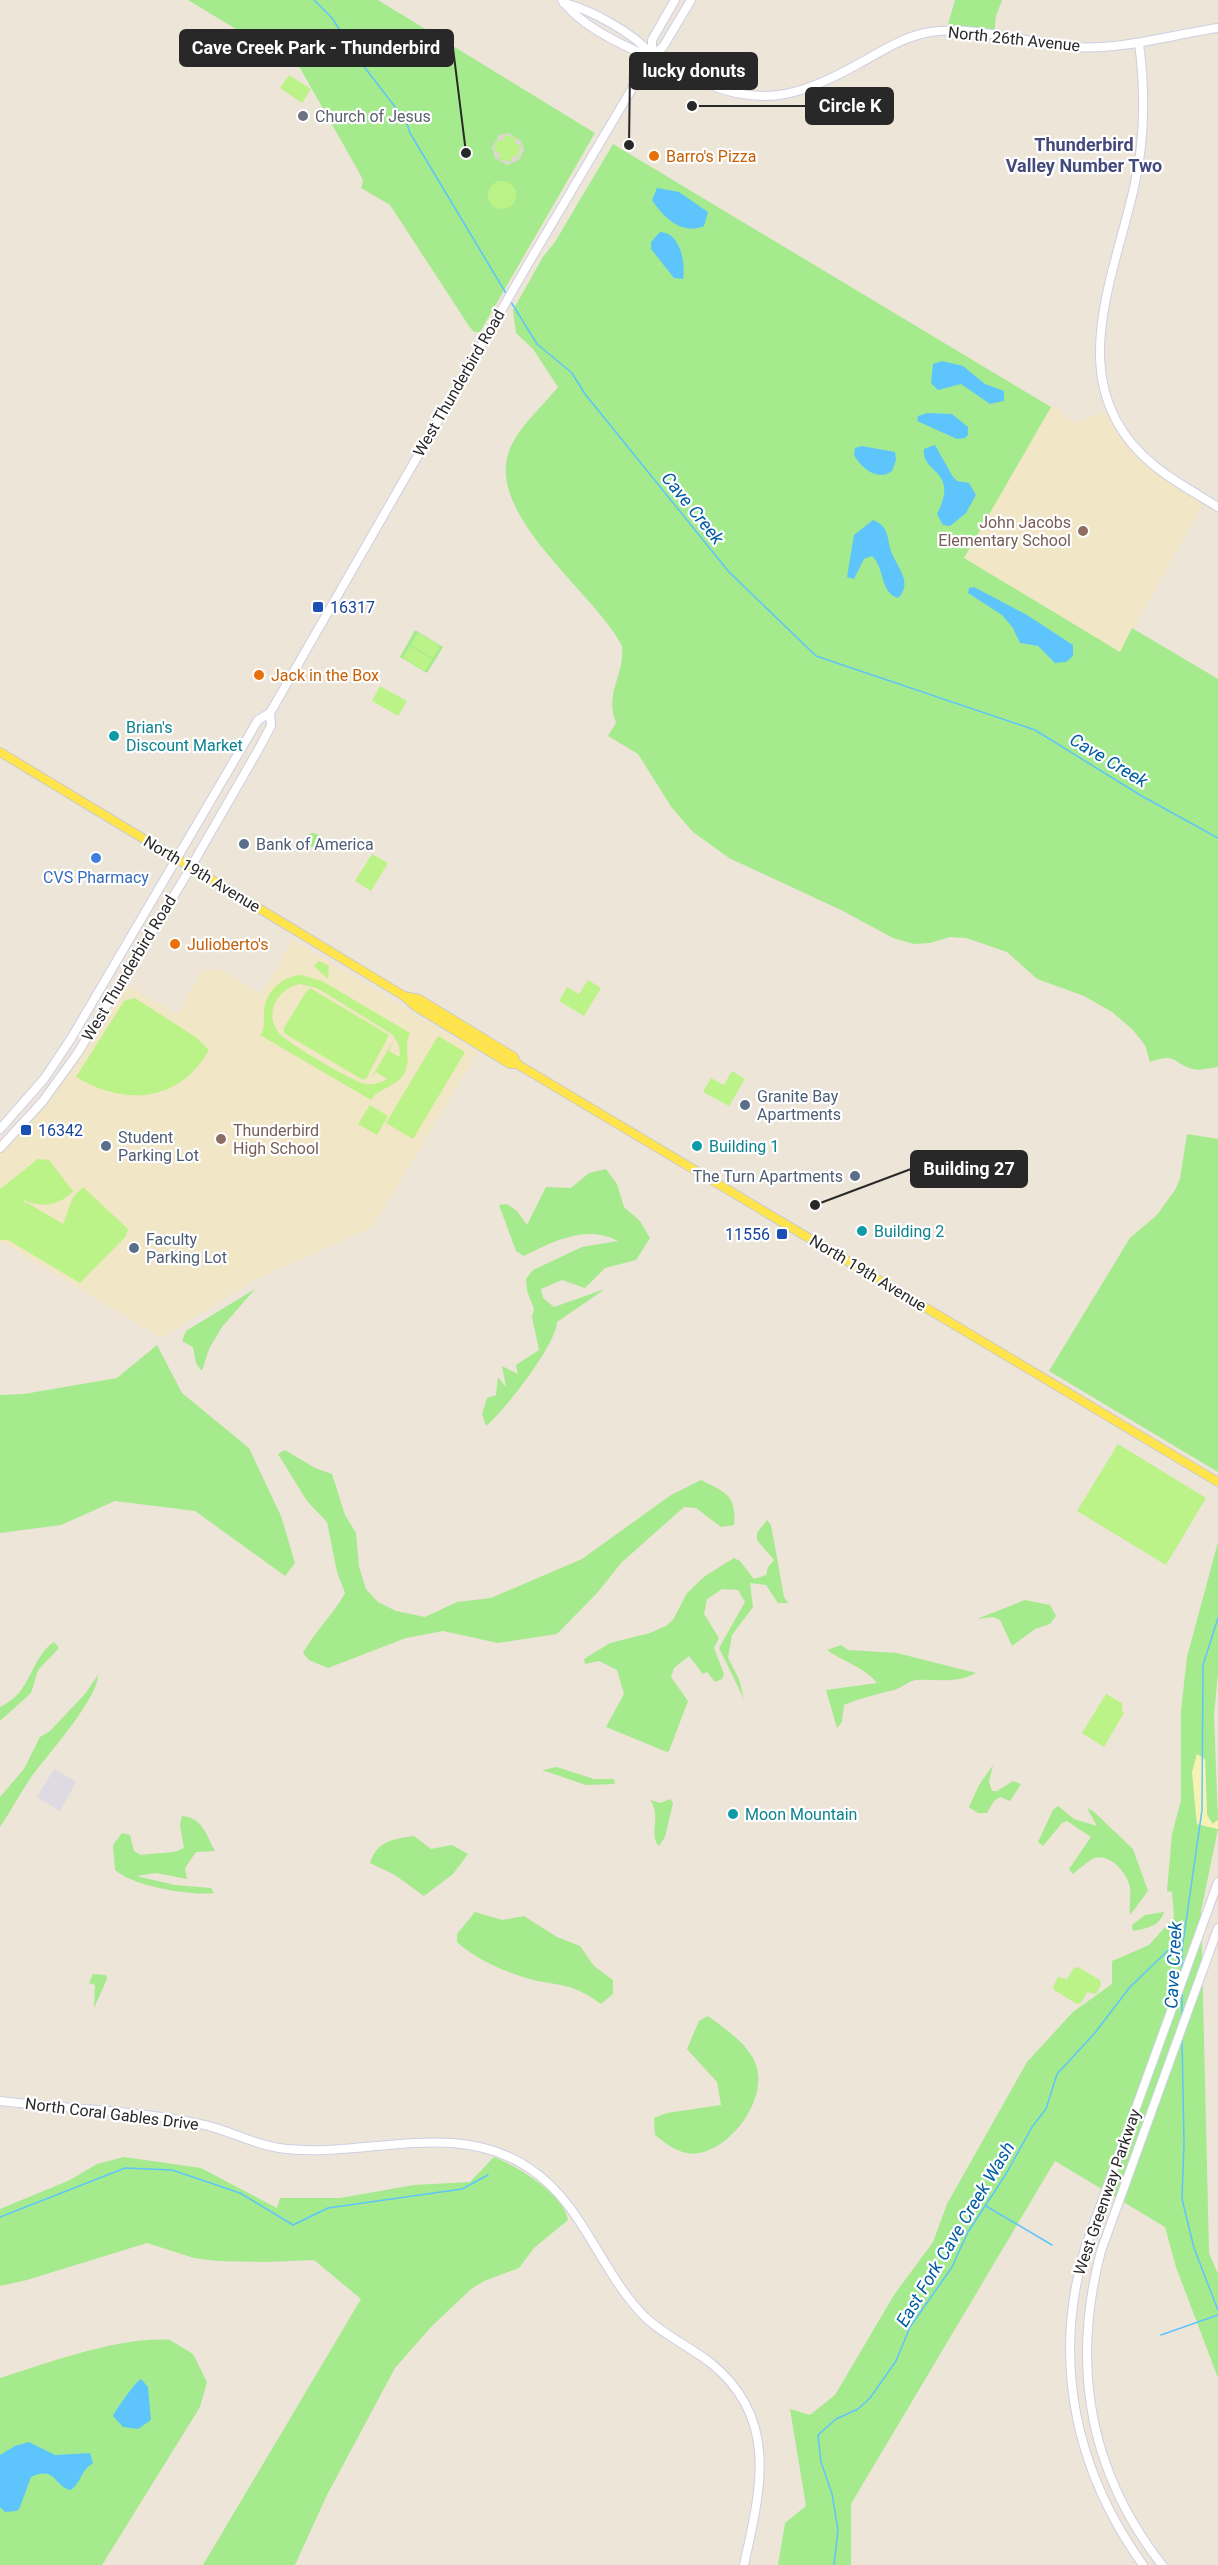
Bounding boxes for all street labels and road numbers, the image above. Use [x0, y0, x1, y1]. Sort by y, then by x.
street label: North 26th Avenue [947, 23, 1081, 55]
street label: West Thunderbird Road [409, 306, 509, 460]
street label: North 19th Avenue [140, 832, 264, 916]
street label: West Thunderbird Road [78, 892, 180, 1044]
street label: North 19th Avenue [806, 1231, 930, 1315]
street label: North Coral Gables Drive [24, 2094, 200, 2134]
street label: West Greenway Parkway [1070, 2106, 1145, 2278]

